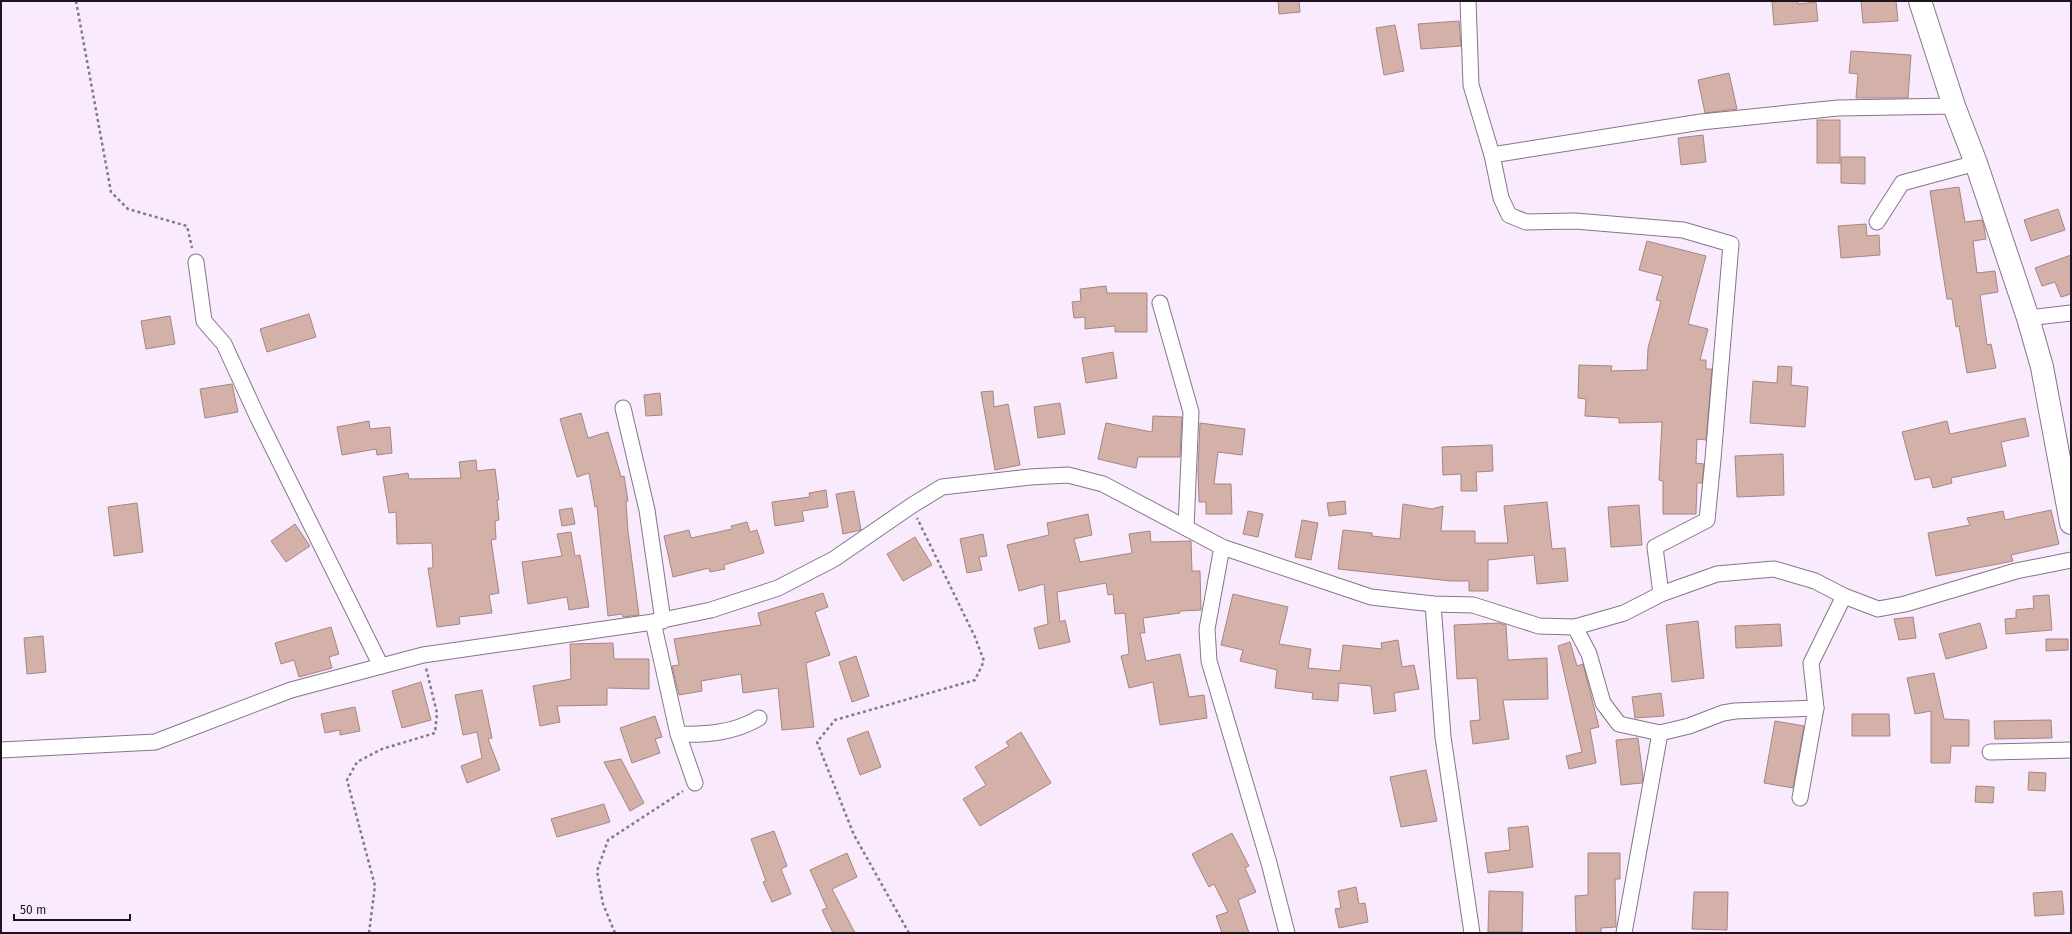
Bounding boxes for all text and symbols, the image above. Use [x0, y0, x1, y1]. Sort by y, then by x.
scale bar [14, 896, 130, 922]
text: 50 m [20, 903, 46, 917]

